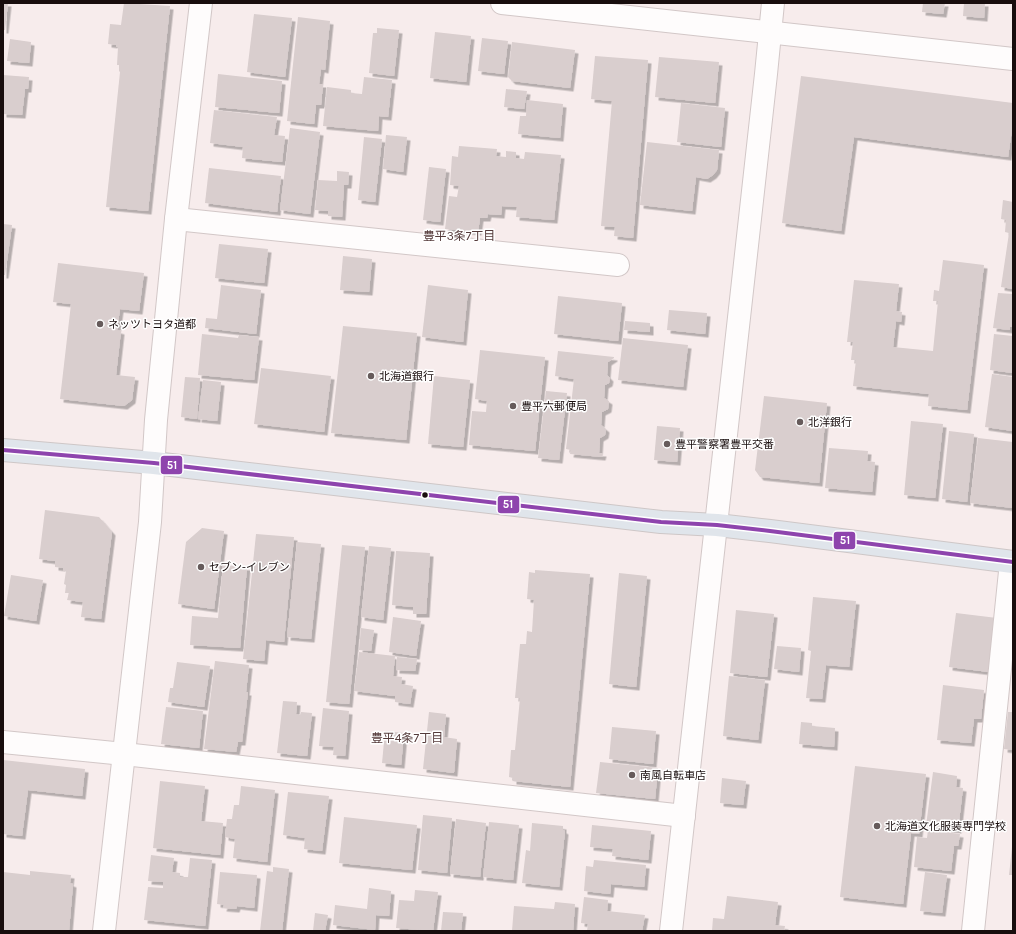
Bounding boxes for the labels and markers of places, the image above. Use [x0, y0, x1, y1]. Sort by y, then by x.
place label: ネッツトヨタ道都 [108, 318, 196, 331]
marker: ネッツトヨタ道都 [95, 319, 105, 329]
place label: 北海道銀行 [379, 370, 434, 383]
marker: 北海道銀行 [366, 371, 376, 381]
place label: 豊平六郵便局 [521, 400, 587, 413]
marker: 豊平六郵便局 [508, 401, 518, 411]
place label: 北洋銀行 [808, 416, 852, 429]
marker: 北洋銀行 [795, 417, 805, 427]
place label: 豊平警察署豊平交番 [675, 438, 774, 451]
marker: 豊平警察署豊平交番 [662, 439, 672, 449]
unlabelled marker [420, 490, 430, 500]
place label: セブン-イレブン [209, 561, 290, 574]
marker: セブン-イレブン [196, 562, 206, 572]
place label: 南風自転車店 [640, 769, 706, 782]
marker: 南風自転車店 [627, 770, 637, 780]
place label: 北海道文化服装専門学校 [885, 820, 1006, 833]
marker: 北海道文化服装専門学校 [872, 821, 882, 831]

